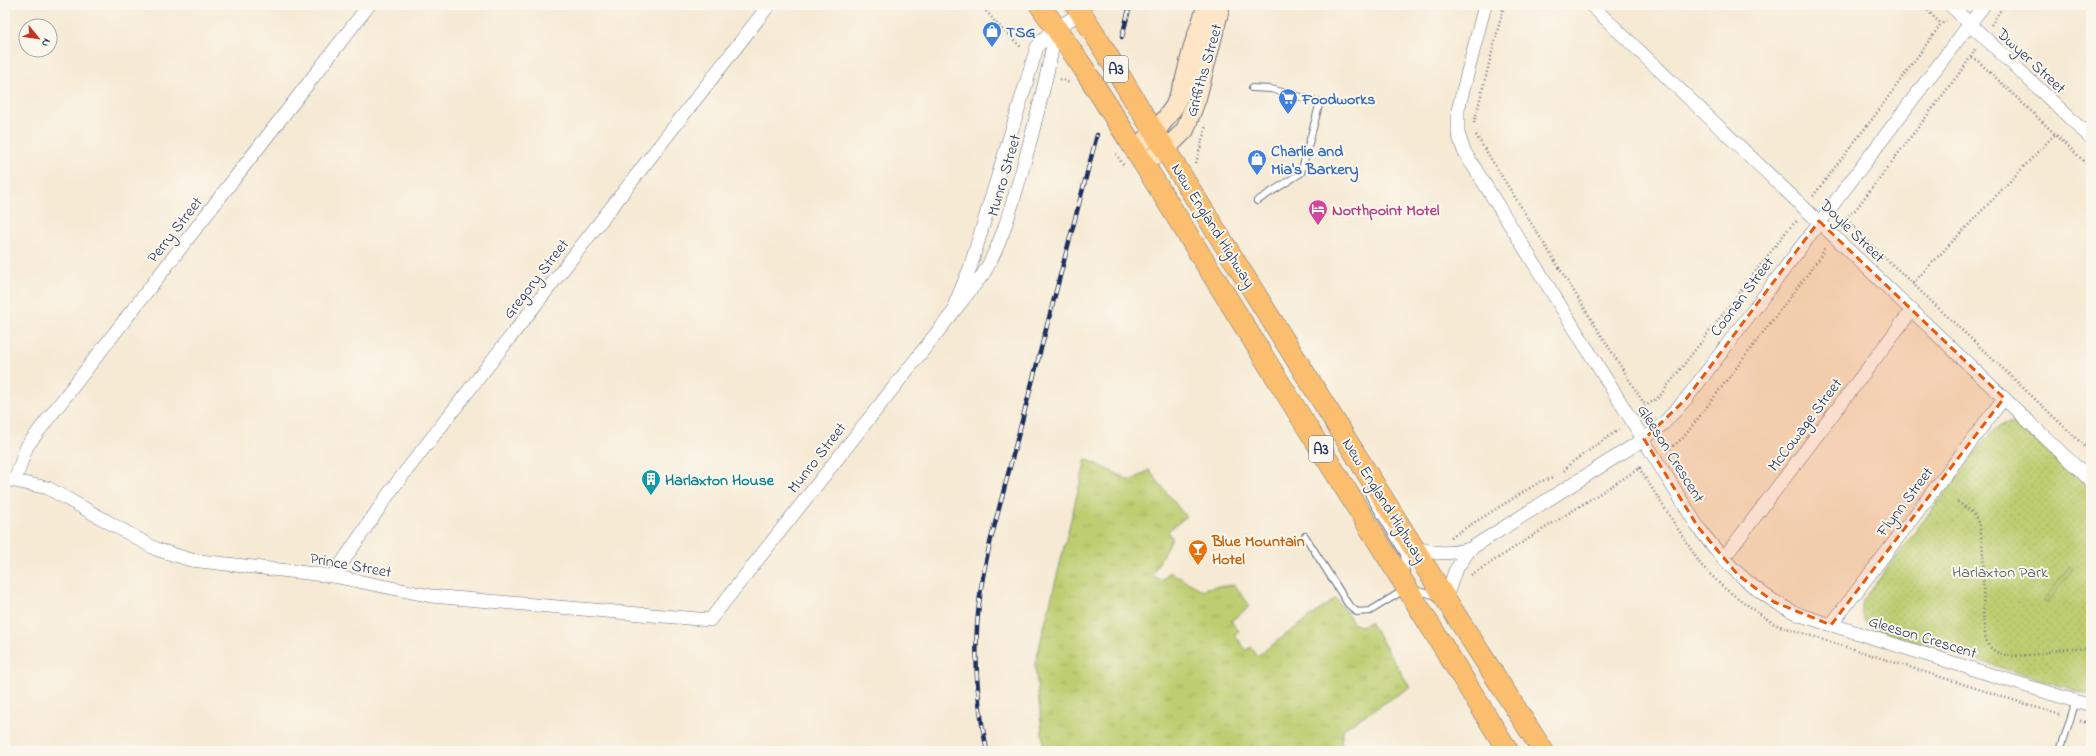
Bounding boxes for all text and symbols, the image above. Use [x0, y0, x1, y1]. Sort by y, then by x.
north arrow [18, 18, 58, 58]
shop icon: TSG [981, 20, 1003, 48]
place label: TSG [1006, 21, 1035, 45]
street label: Griffiths Street [1180, 21, 1230, 120]
street label: Dwyer Street [1990, 22, 2071, 101]
text: N [37, 35, 55, 49]
road number: A3 [1104, 56, 1128, 82]
supermarket icon: Foodworks [1277, 87, 1299, 115]
place label: Foodworks [1301, 88, 1375, 112]
street label: Munro Street [982, 131, 1028, 219]
place label: Charlie and Mia's Barkery [1271, 140, 1359, 183]
shop icon: Charlie and Mia's Barkery [1246, 148, 1268, 176]
street label: New England Highway [1164, 159, 1260, 293]
street label: Perry Street [142, 191, 210, 269]
street label: Doyle Street [1813, 193, 1890, 269]
hotel icon: Northpoint Motel [1307, 198, 1329, 226]
place label: Northpoint Motel [1332, 199, 1440, 223]
street label: Gregory Street [498, 234, 576, 324]
street label: Coonan Street [1705, 252, 1781, 342]
street label: McCowage Street [1762, 373, 1849, 477]
street label: Gleeson Crescent [1630, 400, 1710, 508]
street label: Munro Street [782, 417, 853, 499]
street label: New England Highway [1335, 434, 1431, 568]
road number: A3 [1309, 436, 1333, 462]
street label: Flynn Street [1871, 462, 1940, 543]
building icon: Harlaxton House [640, 468, 662, 496]
place label: Harlaxton House [665, 469, 775, 493]
place label: Blue Mountain Hotel [1211, 530, 1305, 572]
bar icon: Blue Mountain Hotel [1187, 538, 1209, 566]
street label: Prince Street [308, 547, 394, 585]
park label: Harlaxton Park [1952, 561, 2049, 585]
street label: Gleeson Crescent [1865, 610, 1980, 666]

